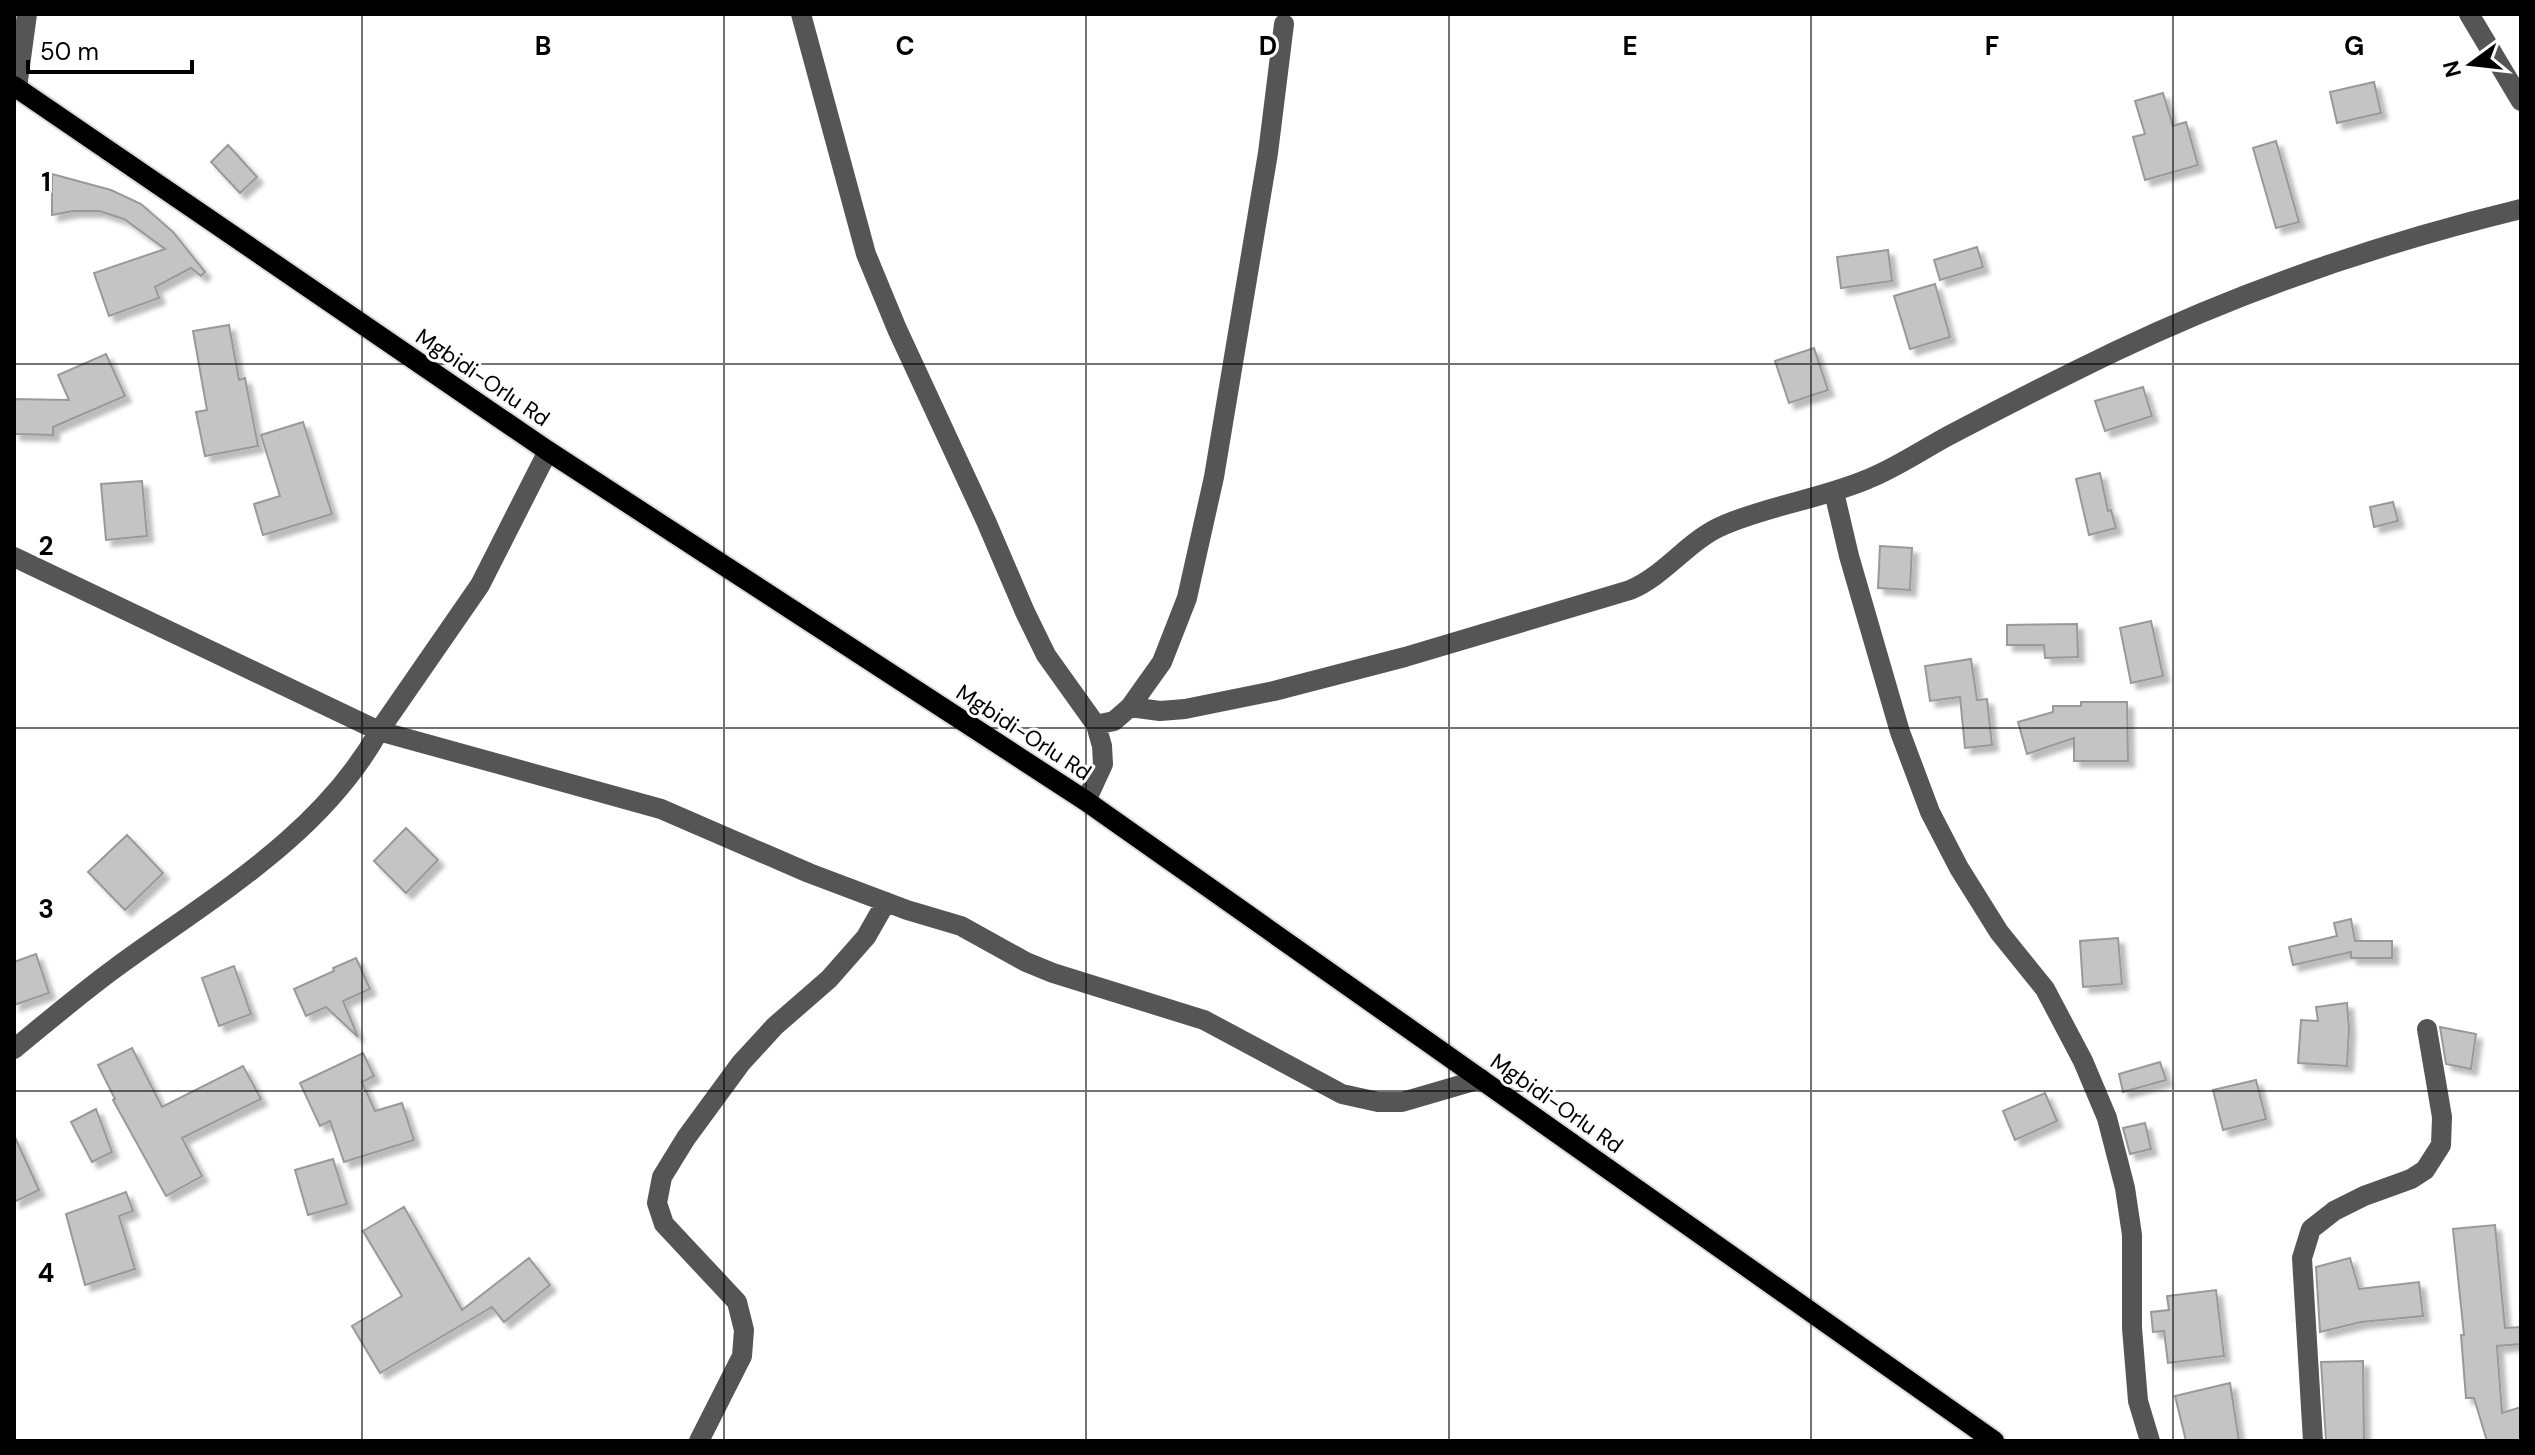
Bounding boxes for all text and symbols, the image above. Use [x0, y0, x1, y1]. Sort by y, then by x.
scale bar [28, 24, 192, 74]
north arrow [2431, 24, 2511, 104]
text: B [535, 29, 551, 63]
text: C [895, 29, 915, 63]
text: D [1259, 29, 1277, 63]
text: E [1622, 29, 1638, 63]
text: F [1985, 29, 1999, 63]
text: G [2344, 29, 2364, 63]
text: 50 m [40, 36, 99, 67]
text: N [2436, 58, 2468, 81]
text: 1 [41, 165, 51, 199]
street label: Mgbidi-Orlu Rd [410, 322, 555, 433]
text: 2 [38, 529, 54, 563]
street label: Mgbidi-Orlu Rd [951, 678, 1097, 787]
text: 3 [38, 892, 54, 926]
street label: Mgbidi-Orlu Rd [1485, 1047, 1629, 1160]
text: 4 [38, 1256, 54, 1290]

